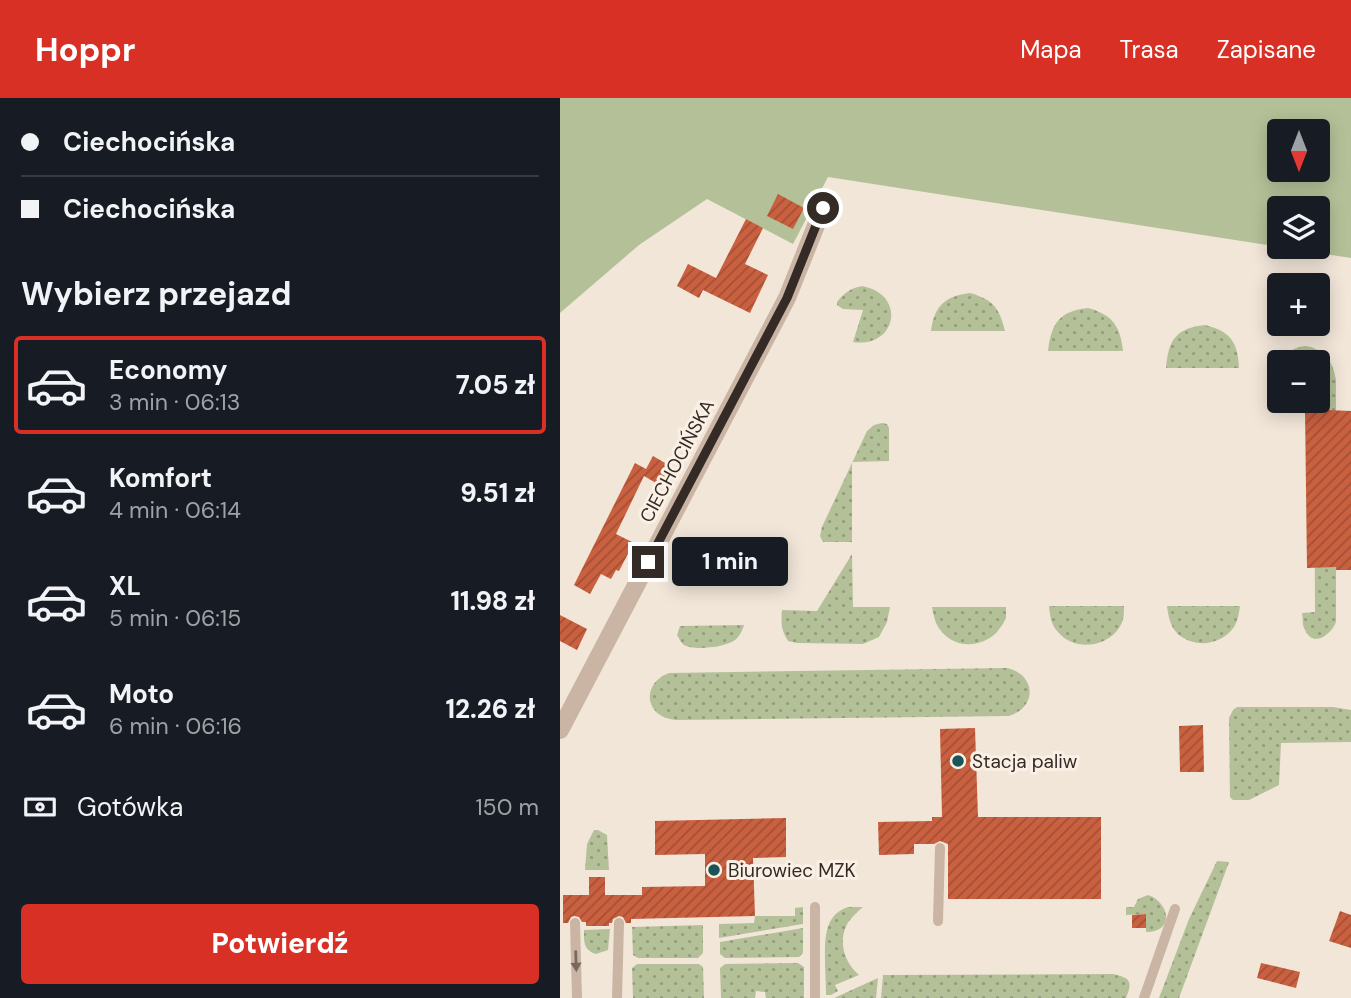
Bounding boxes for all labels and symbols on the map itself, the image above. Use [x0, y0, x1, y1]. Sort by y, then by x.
north arrow [1267, 119, 1330, 182]
route start [807, 192, 839, 224]
street label: CIECHOCIŃSKA [634, 395, 720, 527]
callout: 1 min [672, 538, 788, 587]
route end [632, 546, 664, 578]
place label: Stacja paliw [972, 749, 1078, 774]
marker: Stacja paliw [950, 753, 966, 769]
place label: Biurowiec MZK [728, 858, 856, 883]
marker: Biurowiec MZK [706, 862, 722, 878]
one-way arrow [570, 950, 582, 972]

